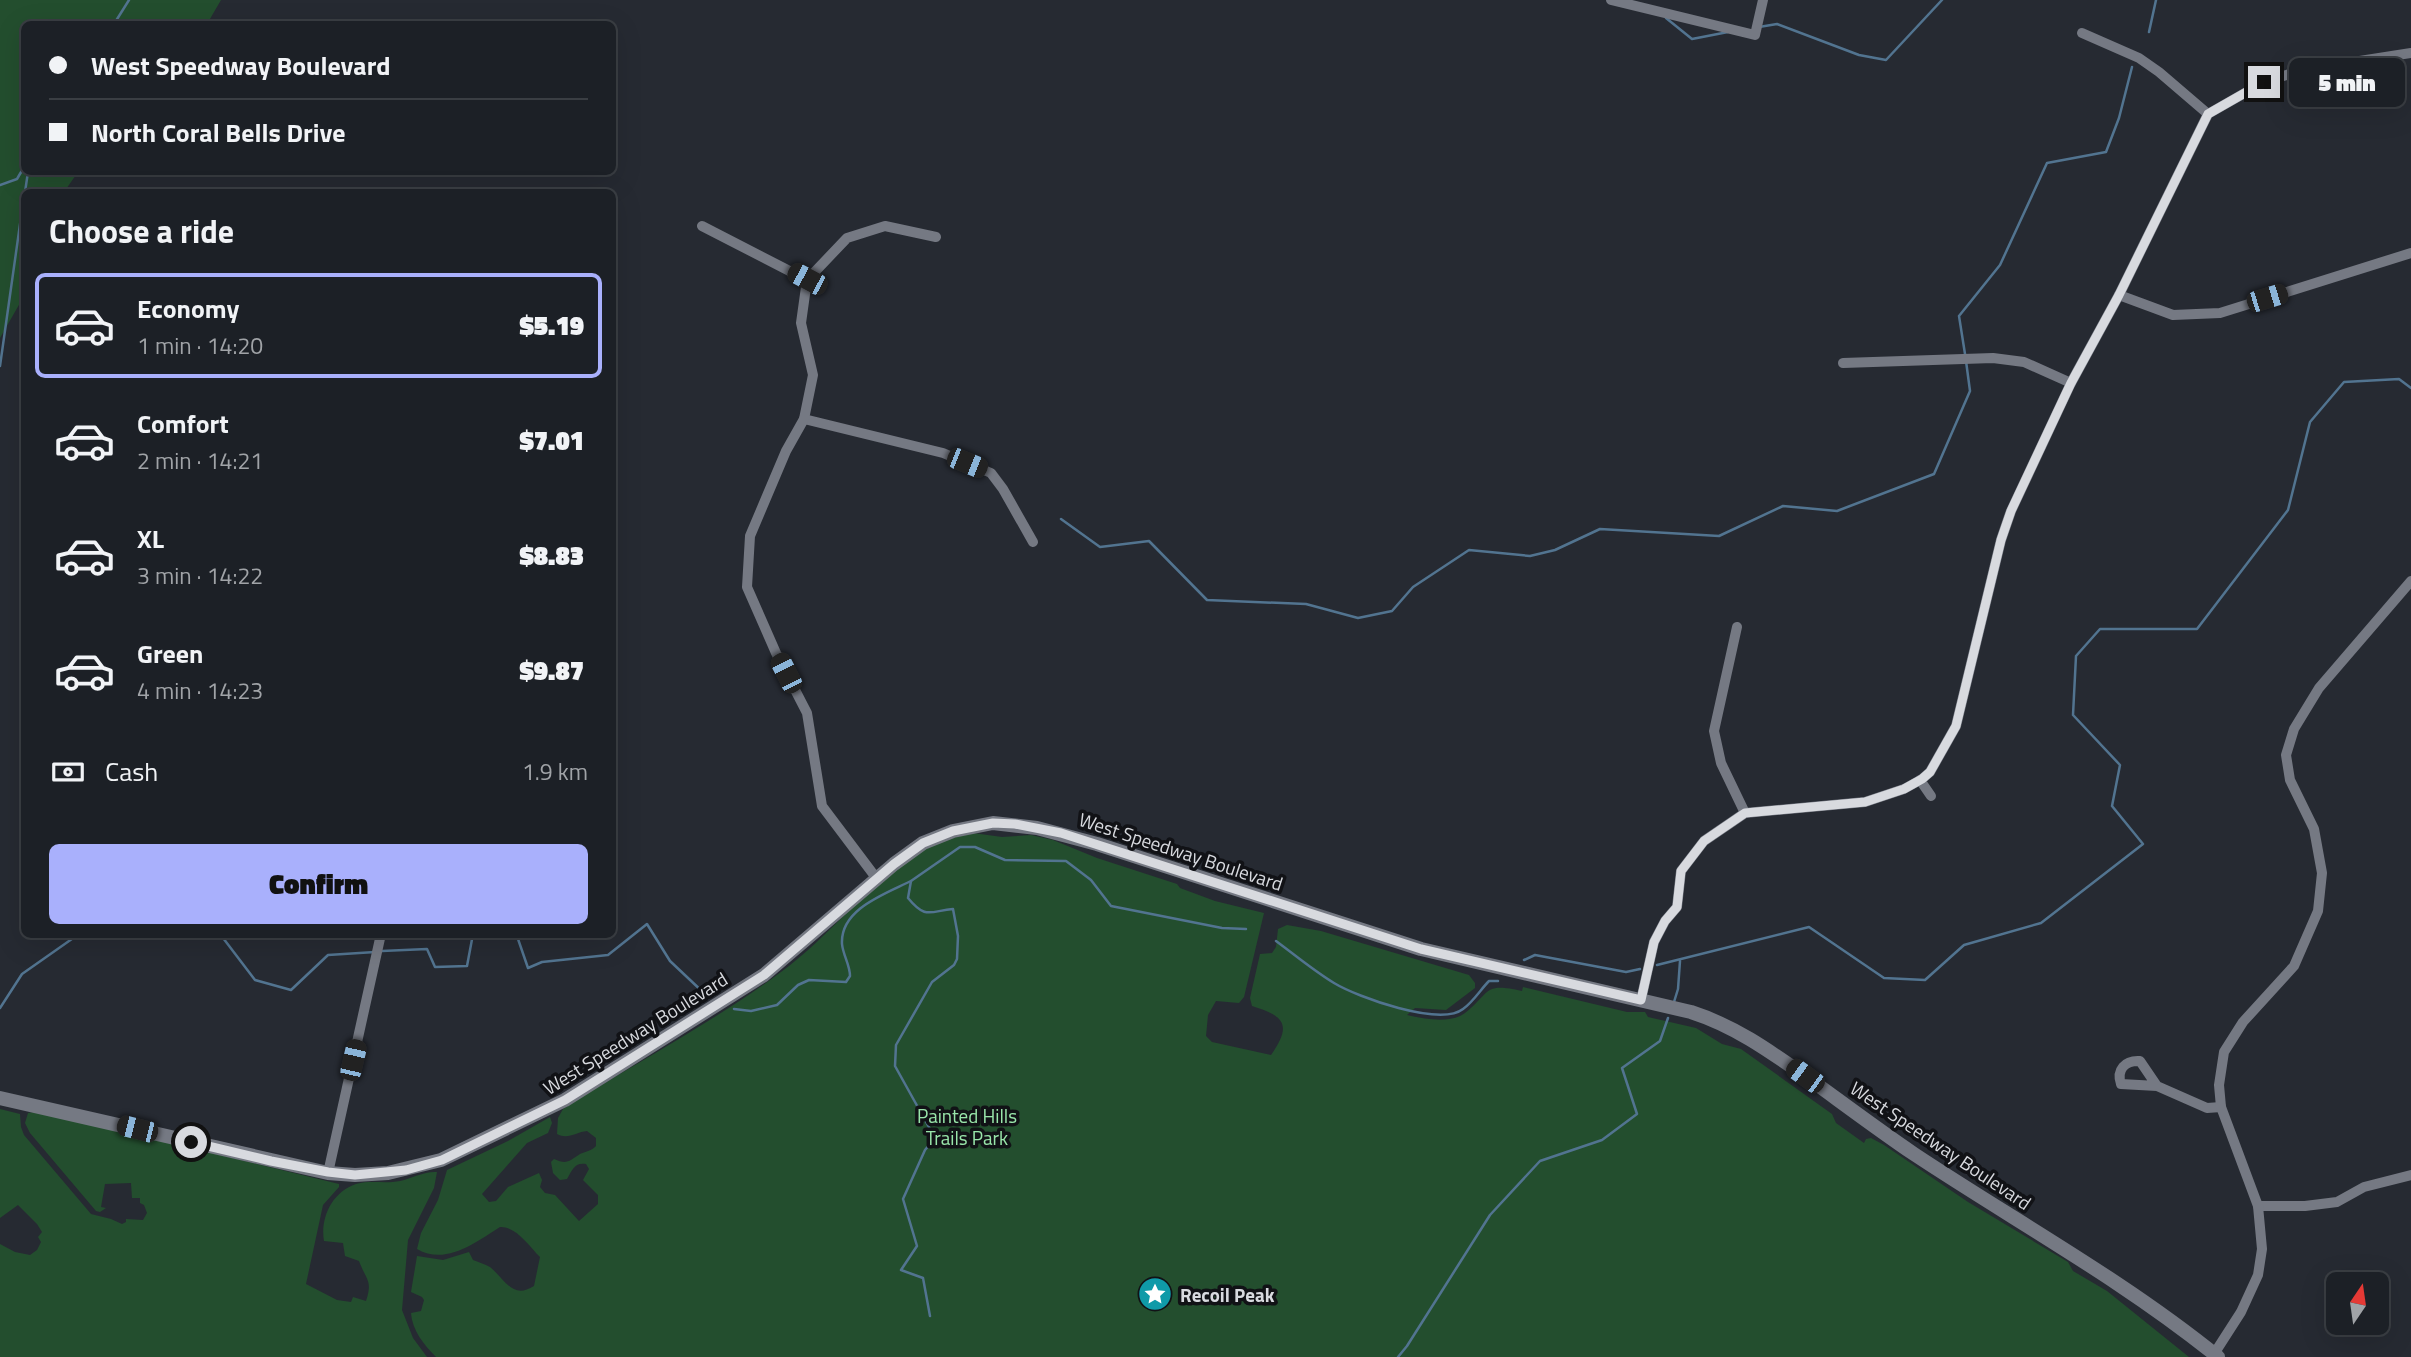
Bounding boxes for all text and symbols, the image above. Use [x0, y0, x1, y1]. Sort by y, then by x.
text: West Speedway Boulevard [91, 46, 391, 85]
callout: 5 min [2288, 57, 2404, 106]
text: 5 min [2318, 65, 2376, 100]
route end [2248, 66, 2280, 98]
text: North Coral Bells Drive [91, 113, 346, 152]
text: Choose a ride [49, 207, 234, 255]
car [784, 260, 831, 298]
car [2244, 282, 2291, 314]
text: Economy [137, 289, 239, 328]
icon: car [53, 294, 116, 357]
text: $5.19 [519, 306, 584, 345]
text: 1 min · 14:20 [137, 328, 263, 363]
text: Comfort [137, 404, 229, 443]
icon: car [53, 409, 116, 472]
text: $7.01 [519, 421, 584, 460]
text: 2 min · 14:21 [137, 443, 263, 478]
car [944, 445, 991, 481]
text: XL [137, 519, 164, 558]
icon: car [53, 524, 116, 587]
text: $8.83 [519, 536, 584, 575]
text: 3 min · 14:22 [137, 558, 263, 593]
text: Green [137, 634, 203, 673]
icon: car [53, 639, 116, 702]
car [768, 650, 805, 696]
text: $9.87 [519, 651, 584, 690]
text: 4 min · 14:23 [137, 673, 263, 708]
text: Cash [105, 752, 158, 791]
icon: cash [49, 753, 87, 791]
text: 1.9 km [522, 754, 588, 789]
street label: West Speedway Boulevard [1075, 804, 1287, 898]
button: Confirm [49, 844, 588, 924]
street label: West Speedway Boulevard [537, 964, 733, 1102]
car [339, 1037, 368, 1083]
car [1782, 1055, 1829, 1097]
street label: West Speedway Boulevard [1845, 1073, 2037, 1217]
park label: Painted Hills Trails Park [917, 1101, 1017, 1152]
car [115, 1114, 160, 1144]
route start [175, 1126, 207, 1158]
north arrow [2326, 1272, 2389, 1335]
map controls [2326, 1272, 2389, 1335]
place icon: Recoil Peak [1136, 1275, 1174, 1313]
place label: Recoil Peak [1180, 1280, 1275, 1309]

